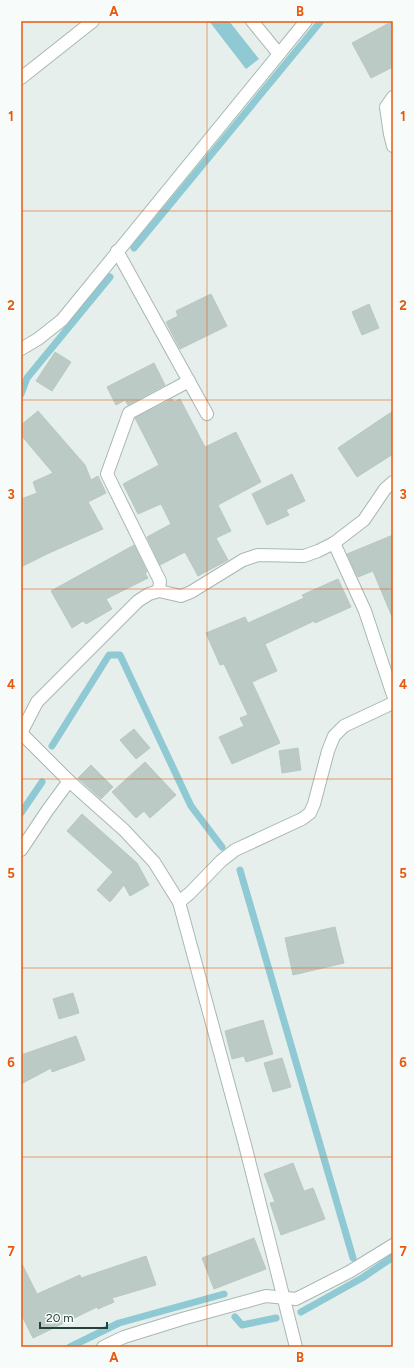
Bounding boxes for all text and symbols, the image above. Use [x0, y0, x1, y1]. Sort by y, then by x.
text: A [109, 4, 119, 19]
text: B [296, 4, 304, 19]
text: 1 [8, 109, 14, 124]
text: 1 [400, 109, 406, 124]
text: 2 [7, 298, 15, 313]
text: 2 [399, 298, 407, 313]
text: 3 [7, 487, 15, 502]
text: 3 [399, 487, 407, 502]
text: 4 [7, 677, 15, 692]
text: 4 [399, 677, 407, 692]
text: 5 [7, 866, 15, 881]
text: 5 [399, 866, 407, 881]
text: 6 [7, 1055, 15, 1070]
text: 6 [399, 1055, 407, 1070]
text: 7 [7, 1244, 15, 1259]
text: 7 [399, 1244, 407, 1259]
scale bar [40, 1304, 107, 1330]
text: 20 m [46, 1311, 74, 1325]
text: A [109, 1350, 119, 1365]
text: B [296, 1350, 304, 1365]

